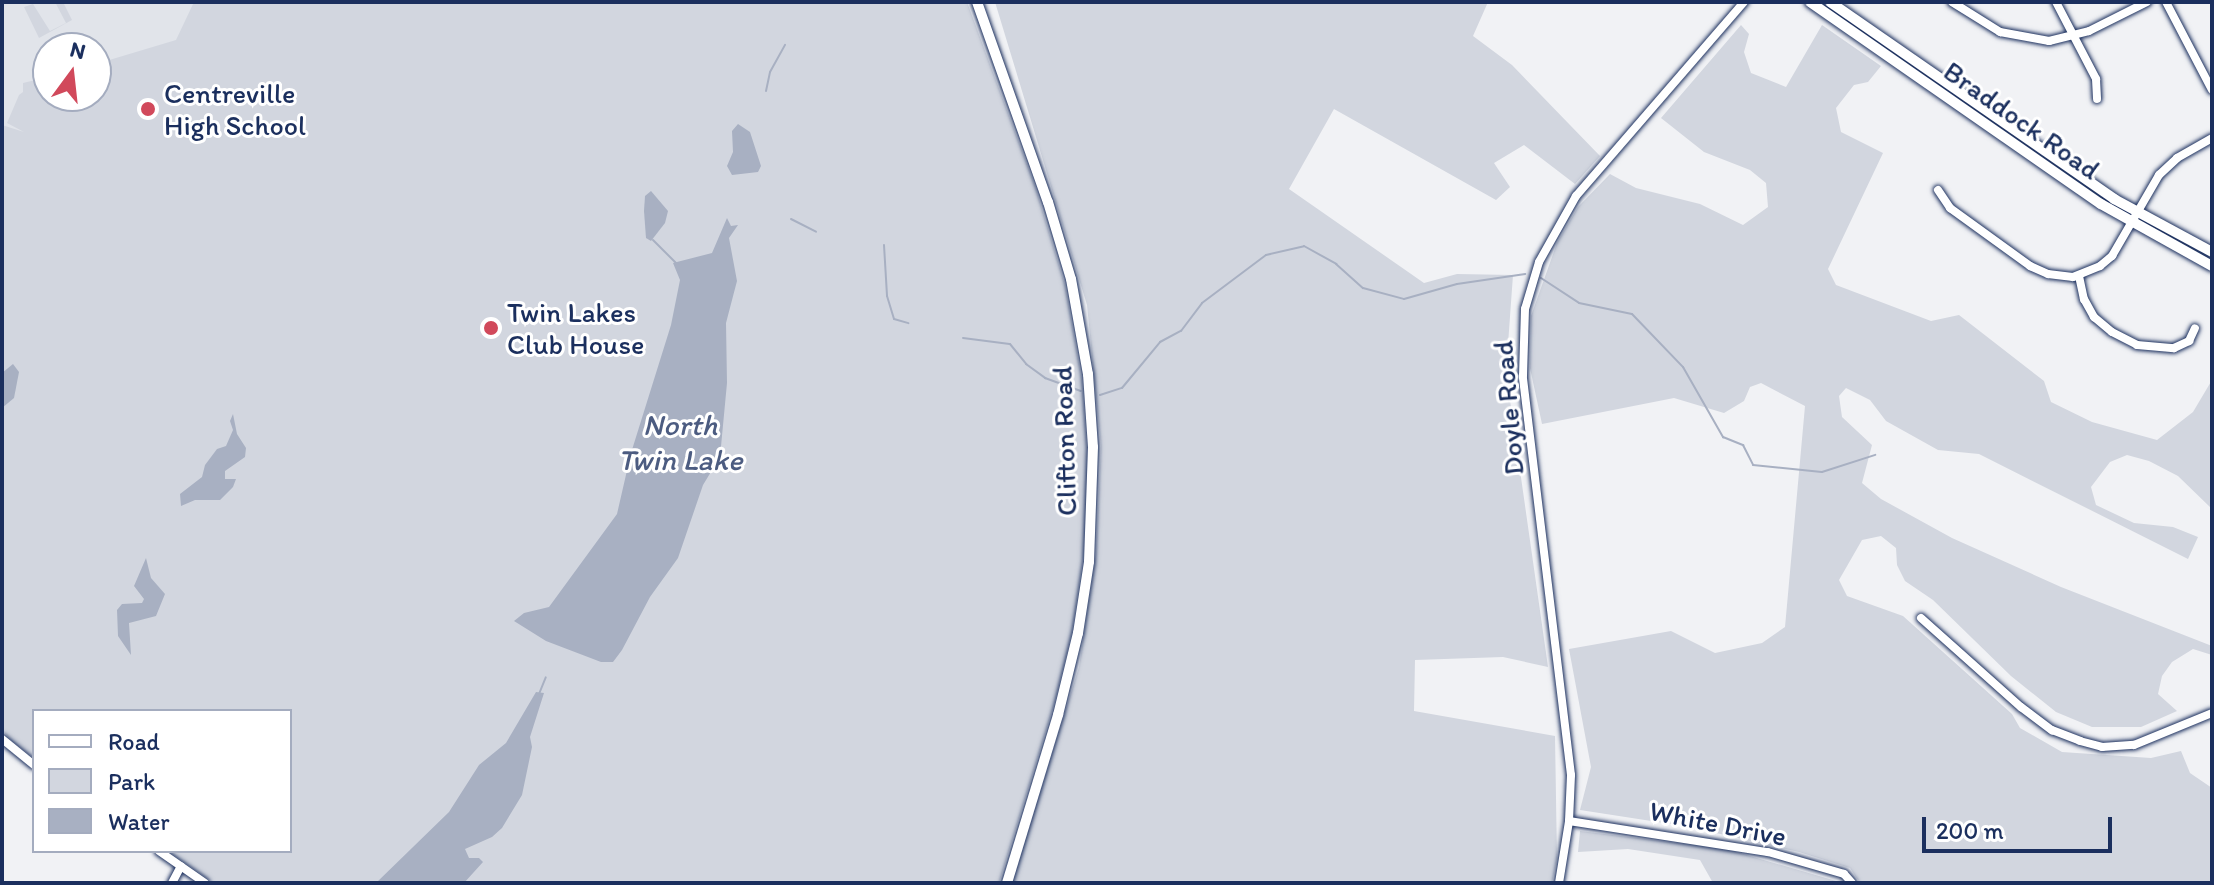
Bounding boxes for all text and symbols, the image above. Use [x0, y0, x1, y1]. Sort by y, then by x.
north arrow [32, 32, 112, 112]
text: N [67, 35, 88, 65]
street label: Braddock Road [1938, 54, 2106, 186]
place label: Centreville High School [164, 76, 305, 142]
marker: Centreville High School [139, 100, 157, 118]
place label: Twin Lakes Club House [507, 295, 644, 361]
marker: Twin Lakes Club House [482, 319, 500, 337]
street label: Doyle Road [1485, 340, 1531, 476]
street label: Clifton Road [1045, 366, 1083, 516]
water label: North Twin Lake [617, 407, 743, 478]
legend [32, 709, 292, 853]
text: Road [108, 727, 160, 756]
text: Park [108, 767, 155, 796]
street label: White Drive [1646, 793, 1790, 853]
scale bar [1926, 801, 2116, 851]
text: Water [108, 807, 170, 836]
text: 200 m [1936, 816, 2004, 845]

